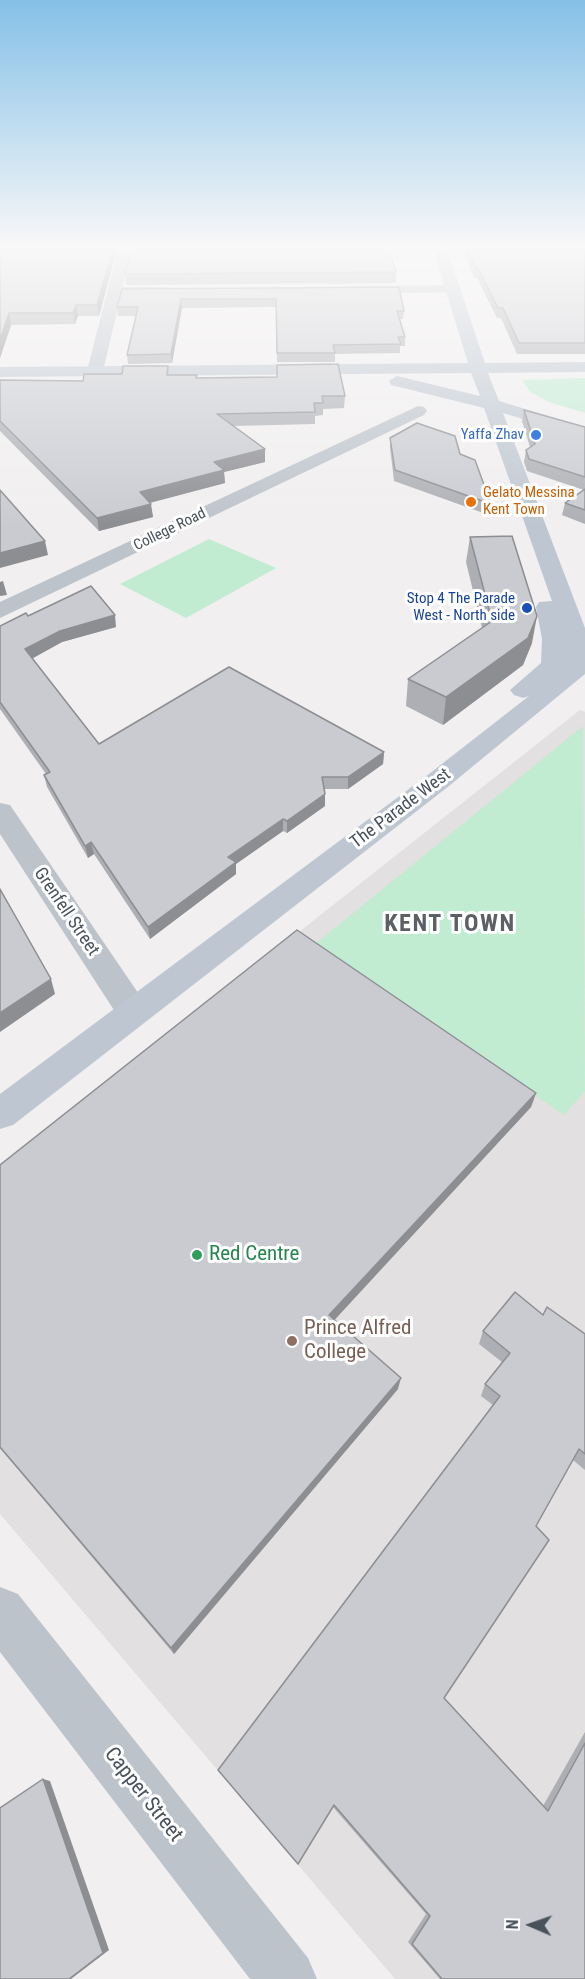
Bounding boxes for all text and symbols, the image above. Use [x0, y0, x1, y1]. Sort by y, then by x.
place label: Yaffa Zhav [461, 426, 524, 444]
marker: Yaffa Zhav [529, 428, 543, 442]
place label: Gelato Messina Kent Town [483, 484, 575, 519]
marker: Gelato Messina Kent Town [464, 495, 478, 509]
street label: College Road [131, 505, 209, 555]
place label: Stop 4 The Parade West - North side [407, 590, 515, 625]
marker: Stop 4 The Parade West - North side [520, 601, 534, 615]
street label: The Parade West [347, 764, 455, 854]
street label: Grenfell Street [29, 864, 103, 960]
district label: KENT TOWN [384, 911, 516, 939]
place label: Red Centre [209, 1242, 299, 1268]
marker: Red Centre [190, 1248, 204, 1262]
place label: Prince Alfred College [304, 1316, 411, 1366]
marker: Prince Alfred College [285, 1334, 299, 1348]
street label: Capper Street [98, 1743, 188, 1847]
north arrow [501, 1895, 561, 1955]
text: N [503, 1919, 522, 1930]

